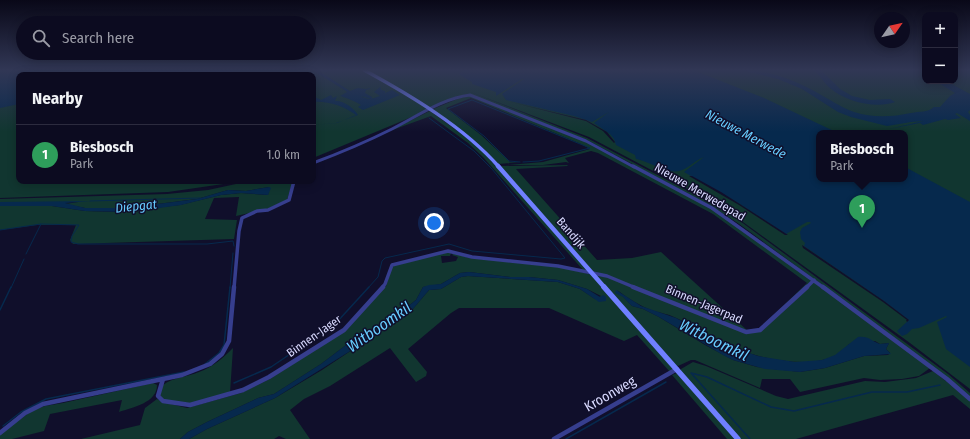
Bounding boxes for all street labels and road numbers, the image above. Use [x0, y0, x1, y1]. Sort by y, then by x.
street label: Nieuwe Merwedepad [652, 160, 748, 224]
street label: Bandijk [554, 215, 589, 252]
street label: Binnen-Jagerpad [664, 282, 744, 326]
street label: Binnen-Jager [284, 312, 345, 360]
street label: Kroonweg [581, 372, 639, 416]

